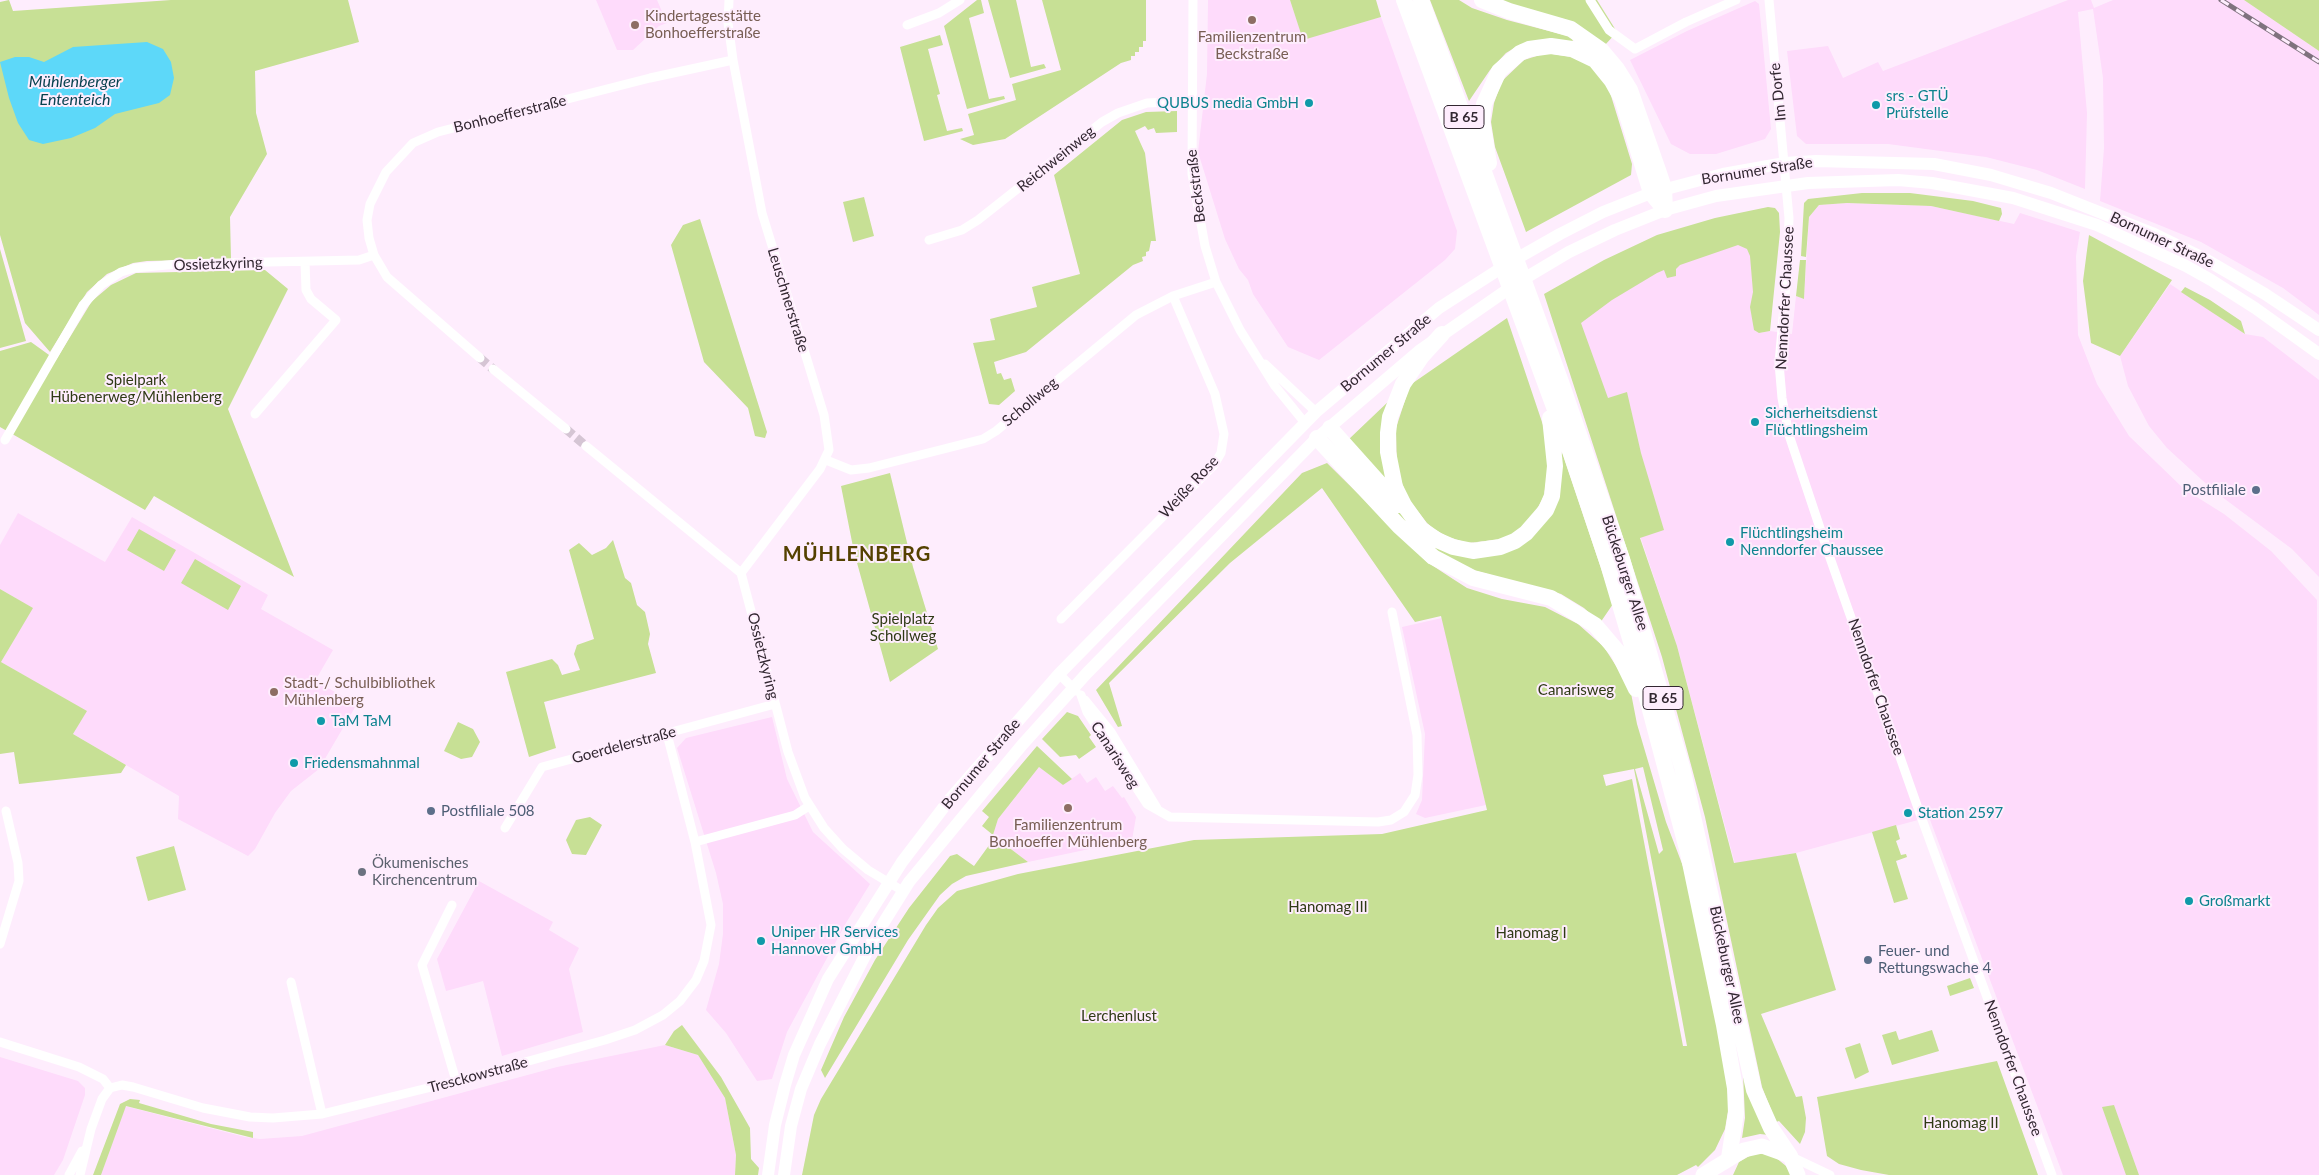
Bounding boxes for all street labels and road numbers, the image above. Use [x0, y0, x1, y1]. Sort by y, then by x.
street label: Im Dorfe [1766, 62, 1790, 122]
street label: Bonhoefferstraße [452, 91, 568, 137]
road number: B 65 [1444, 105, 1484, 128]
street label: Reichweinweg [1013, 122, 1099, 196]
street label: Beckstraße [1183, 148, 1209, 224]
street label: Bornumer Straße [1700, 153, 1814, 189]
street label: Bornumer Straße [2107, 208, 2217, 272]
street label: Nenndorfer Chaussee [1772, 226, 1798, 370]
street label: Leuschnerstraße [764, 246, 812, 354]
street label: Ossietzkyring [173, 253, 263, 275]
street label: Bornumer Straße [1337, 310, 1435, 396]
street label: Schollweg [999, 374, 1061, 430]
street label: Weiße Rose [1156, 452, 1222, 522]
street label: Bückeburger Allee [1598, 513, 1652, 633]
street label: Ossietzkyring [743, 611, 783, 701]
street label: Nenndorfer Chaussee [1844, 616, 1908, 758]
road number: B 65 [1643, 686, 1683, 710]
street label: Bornumer Straße [938, 715, 1024, 813]
street label: Canarisweg [1087, 718, 1143, 792]
street label: Goerdelerstraße [570, 722, 678, 768]
street label: Bückeburger Allee [1706, 904, 1748, 1026]
street label: Nenndorfer Chaussee [1980, 997, 2046, 1139]
street label: Tresckowstraße [426, 1053, 530, 1097]

